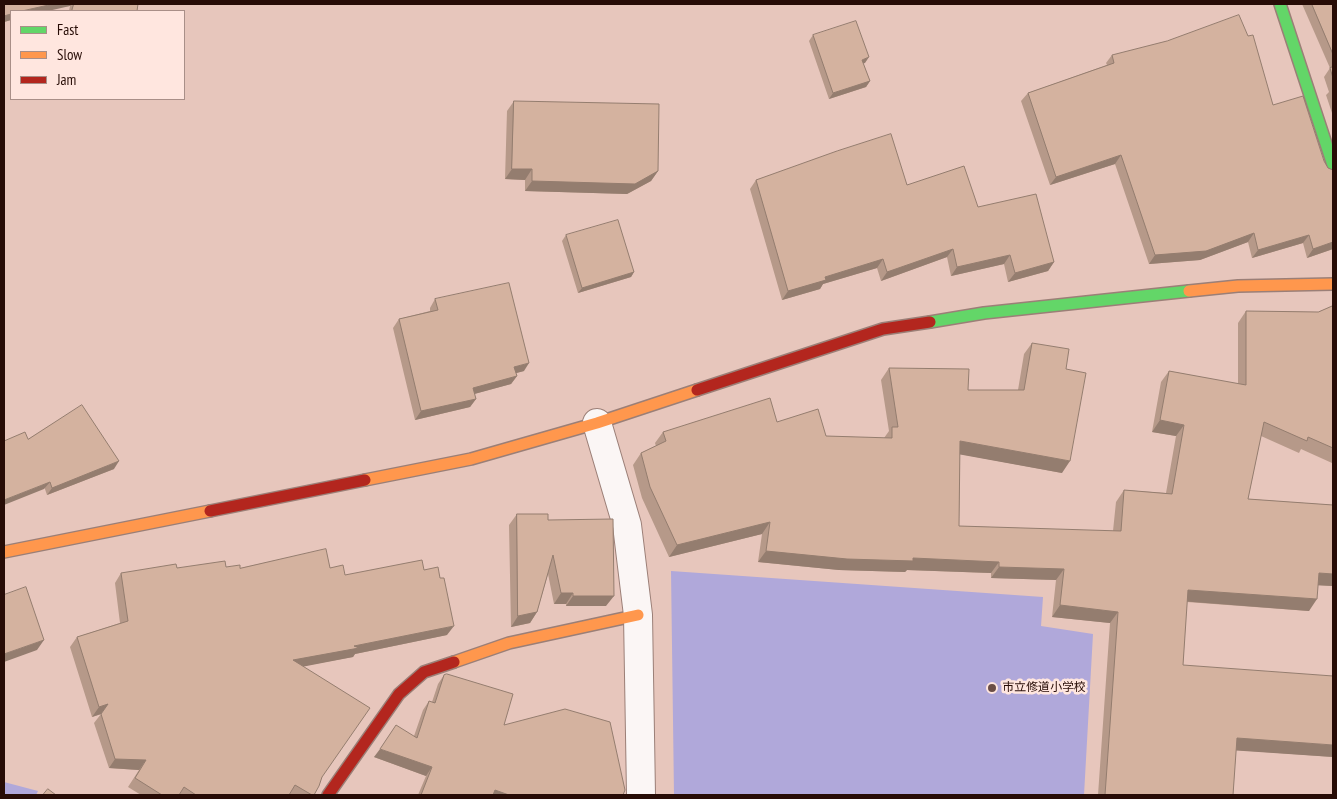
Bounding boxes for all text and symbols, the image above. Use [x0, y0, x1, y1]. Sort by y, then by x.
legend [10, 10, 185, 100]
text: Fast [57, 20, 78, 39]
text: Slow [57, 45, 82, 64]
text: Jam [57, 70, 76, 89]
place label: 市立修道小学校 [1002, 681, 1086, 695]
marker: 市立修道小学校 [986, 682, 998, 694]

